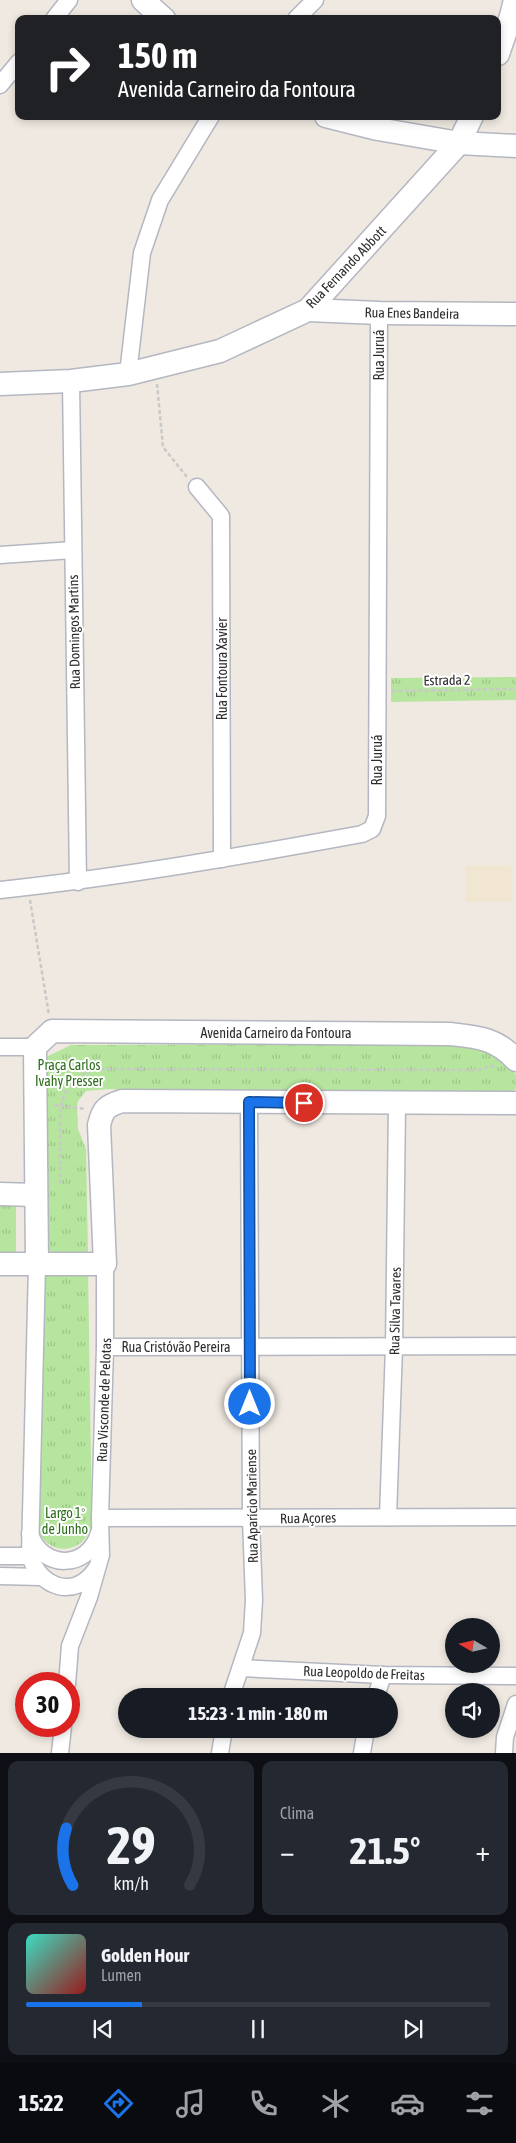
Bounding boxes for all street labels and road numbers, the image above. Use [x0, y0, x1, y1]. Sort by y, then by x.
street label: Rua Fernando Abbott [303, 223, 389, 311]
street label: Rua Enes Bandeira [365, 304, 459, 322]
street label: Rua Juruá [371, 330, 387, 380]
street label: Rua Domingos Martins [65, 574, 83, 690]
street label: Rua Fontoura Xavier [214, 617, 230, 720]
street label: Estrada 2 [423, 672, 471, 688]
street label: Rua Juruá [369, 735, 385, 785]
street label: Avenida Carneiro da Fontoura [200, 1025, 352, 1041]
street label: Rua Silva Tavares [386, 1267, 404, 1355]
street label: Rua Visconde de Pelotas [94, 1338, 114, 1462]
street label: Rua Cristóvão Pereira [122, 1339, 230, 1355]
street label: Rua Aparício Mariense [243, 1449, 261, 1563]
street label: Rua Açores [280, 1510, 336, 1526]
street label: Rua Leopoldo de Freitas [303, 1663, 425, 1683]

